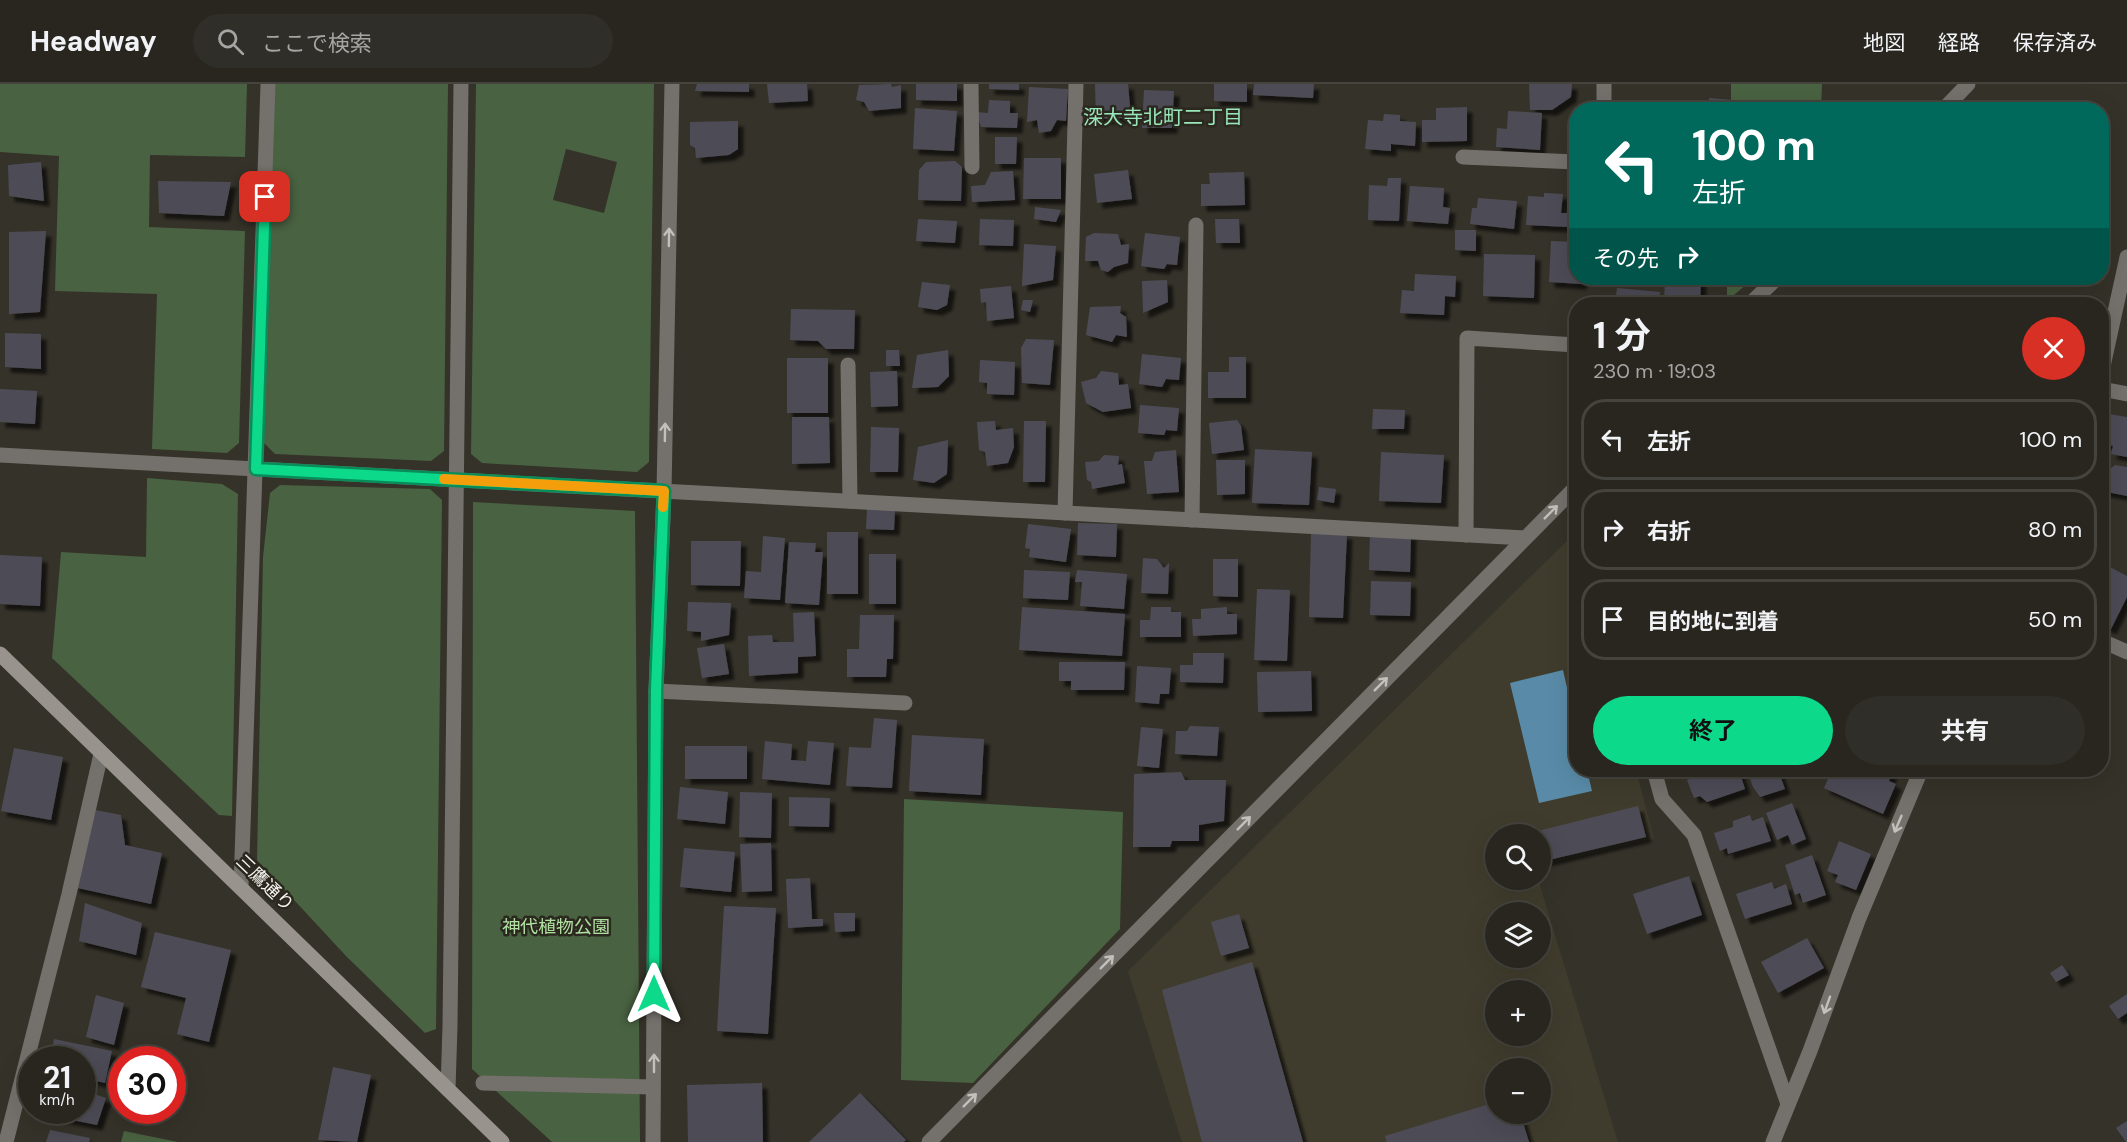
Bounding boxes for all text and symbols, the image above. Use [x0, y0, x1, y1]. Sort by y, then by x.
search box [193, 14, 613, 68]
text: Headway [30, 23, 157, 60]
icon: search [214, 25, 247, 58]
text: ここで検索 [262, 29, 372, 58]
text: 地図 [1863, 29, 1905, 57]
text: 経路 [1938, 29, 1980, 57]
text: 保存済み [2013, 29, 2097, 57]
district label: 深大寺北町二丁目 [1083, 104, 1243, 130]
text: 100 m [1692, 118, 1816, 173]
icon: left [1593, 126, 1671, 204]
pin [239, 171, 290, 222]
text: 左折 [1692, 175, 1746, 210]
icon: arrive [248, 180, 281, 213]
one-way arrow [663, 228, 675, 248]
icon: right [1671, 240, 1704, 273]
text: その先 [1593, 244, 1659, 273]
text: 1 分 [1593, 312, 1651, 359]
button: close [2022, 317, 2085, 380]
text: 230 m · 19:03 [1593, 358, 1716, 384]
one-way arrow [659, 423, 671, 443]
icon: left [1596, 423, 1629, 456]
text: 100 m [2020, 425, 2082, 454]
text: 左折 [1647, 427, 1691, 456]
one-way arrow [1543, 505, 1558, 519]
icon: right [1596, 513, 1629, 546]
text: 80 m [2028, 515, 2082, 544]
text: 右折 [1647, 517, 1691, 546]
icon: arrive [1596, 603, 1629, 636]
text: 50 m [2028, 605, 2082, 634]
text: 目的地に到着 [1647, 607, 1779, 636]
one-way arrow [1374, 676, 1388, 691]
button: 終了 [1593, 696, 1833, 765]
button: 共有 [1845, 696, 2085, 765]
one-way arrow [1892, 814, 1903, 832]
one-way arrow [1237, 815, 1251, 830]
map controls [1485, 824, 1551, 1124]
button: search [1485, 824, 1551, 890]
street label: 三鷹通り [231, 849, 299, 917]
button: layers [1485, 902, 1551, 968]
park label: 神代植物公園 [502, 915, 610, 939]
one-way arrow [1100, 954, 1115, 969]
position arrow [622, 962, 686, 1026]
button: + [1485, 980, 1551, 1046]
one-way arrow [1820, 995, 1831, 1014]
speed limit sign: 30 [108, 1046, 186, 1124]
one-way arrow [648, 1053, 659, 1073]
text: 21 [43, 1058, 71, 1097]
button: − [1485, 1058, 1551, 1124]
text: km/h [39, 1090, 75, 1110]
one-way arrow [963, 1093, 978, 1108]

